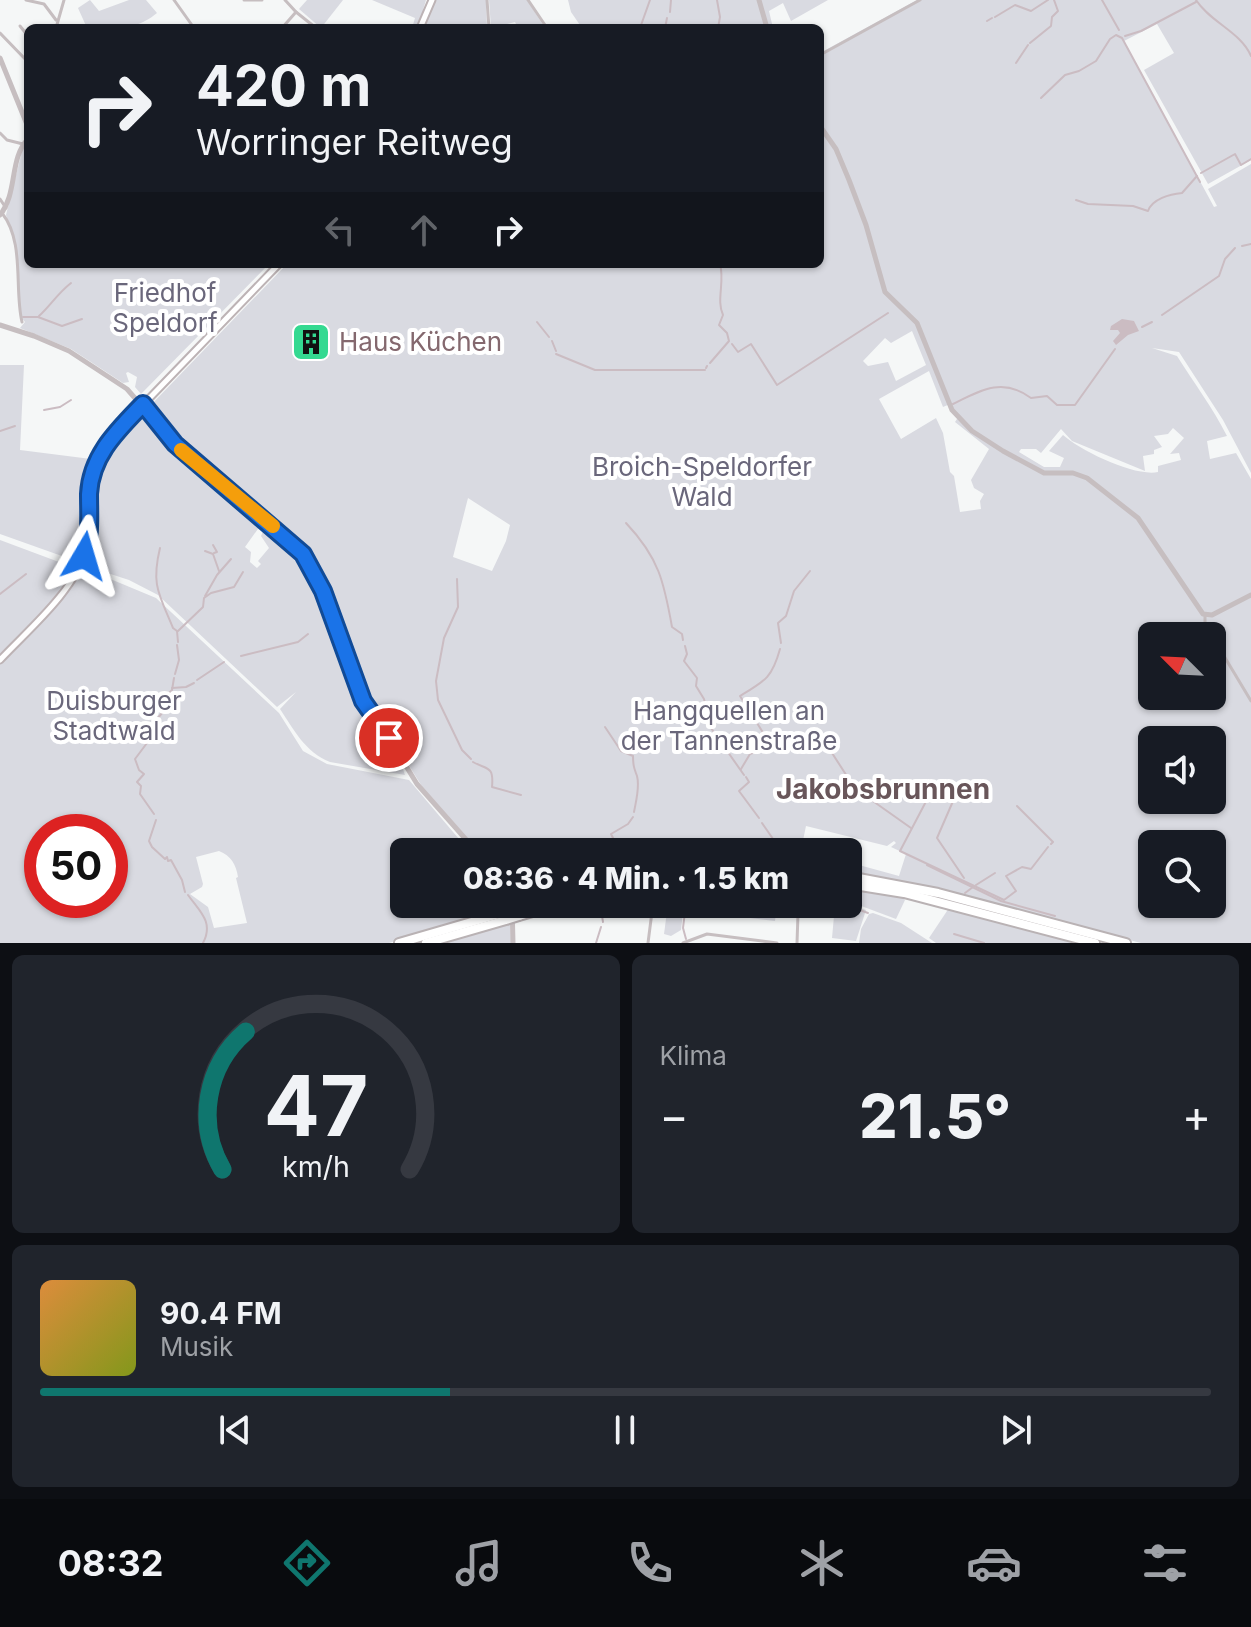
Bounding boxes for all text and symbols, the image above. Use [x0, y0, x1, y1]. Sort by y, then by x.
text: 420 m [196, 52, 371, 120]
icon: right [64, 56, 168, 160]
text: Worringer Reitweg [196, 120, 513, 164]
icon: left [318, 208, 362, 252]
icon: ahead [402, 208, 446, 252]
icon: right [486, 208, 530, 252]
park label: Friedhof Speldorf [112, 277, 218, 338]
building icon: Haus Küchen [290, 321, 332, 363]
place label: Haus Küchen [339, 326, 502, 357]
park label: Broich-Speldorfer Wald [592, 451, 812, 512]
position arrow [42, 514, 126, 598]
north arrow [1138, 622, 1226, 710]
map controls [1138, 622, 1226, 918]
park label: Duisburger Stadtwald [46, 685, 182, 746]
park label: Hangquellen an der Tannenstraße [621, 695, 837, 756]
pin [355, 704, 423, 772]
icon: arrive [367, 716, 411, 760]
button: sound [1138, 726, 1226, 814]
district label: Jakobsbrunnen [776, 772, 990, 806]
speed limit sign: 50 [24, 814, 128, 918]
button: search [1138, 830, 1226, 918]
text: 08:36 · 4 Min. · 1.5 km [463, 860, 789, 896]
text: Klima [660, 1040, 727, 1071]
text: 47 [263, 1055, 368, 1156]
text: 21.5° [859, 1080, 1011, 1152]
text: − [660, 1089, 689, 1143]
text: + [1182, 1089, 1211, 1143]
text: km/h [282, 1149, 350, 1184]
text: 90.4 FM [160, 1295, 282, 1331]
text: Musik [160, 1331, 233, 1362]
icon: previous [213, 1408, 257, 1452]
icon: pause [603, 1408, 647, 1452]
icon: next [994, 1408, 1038, 1452]
icon: directions [279, 1535, 335, 1591]
icon: music [451, 1535, 507, 1591]
icon: phone [622, 1535, 678, 1591]
icon: climate [794, 1535, 850, 1591]
icon: car [966, 1535, 1022, 1591]
icon: filters [1137, 1535, 1193, 1591]
text: 08:32 [58, 1541, 163, 1585]

